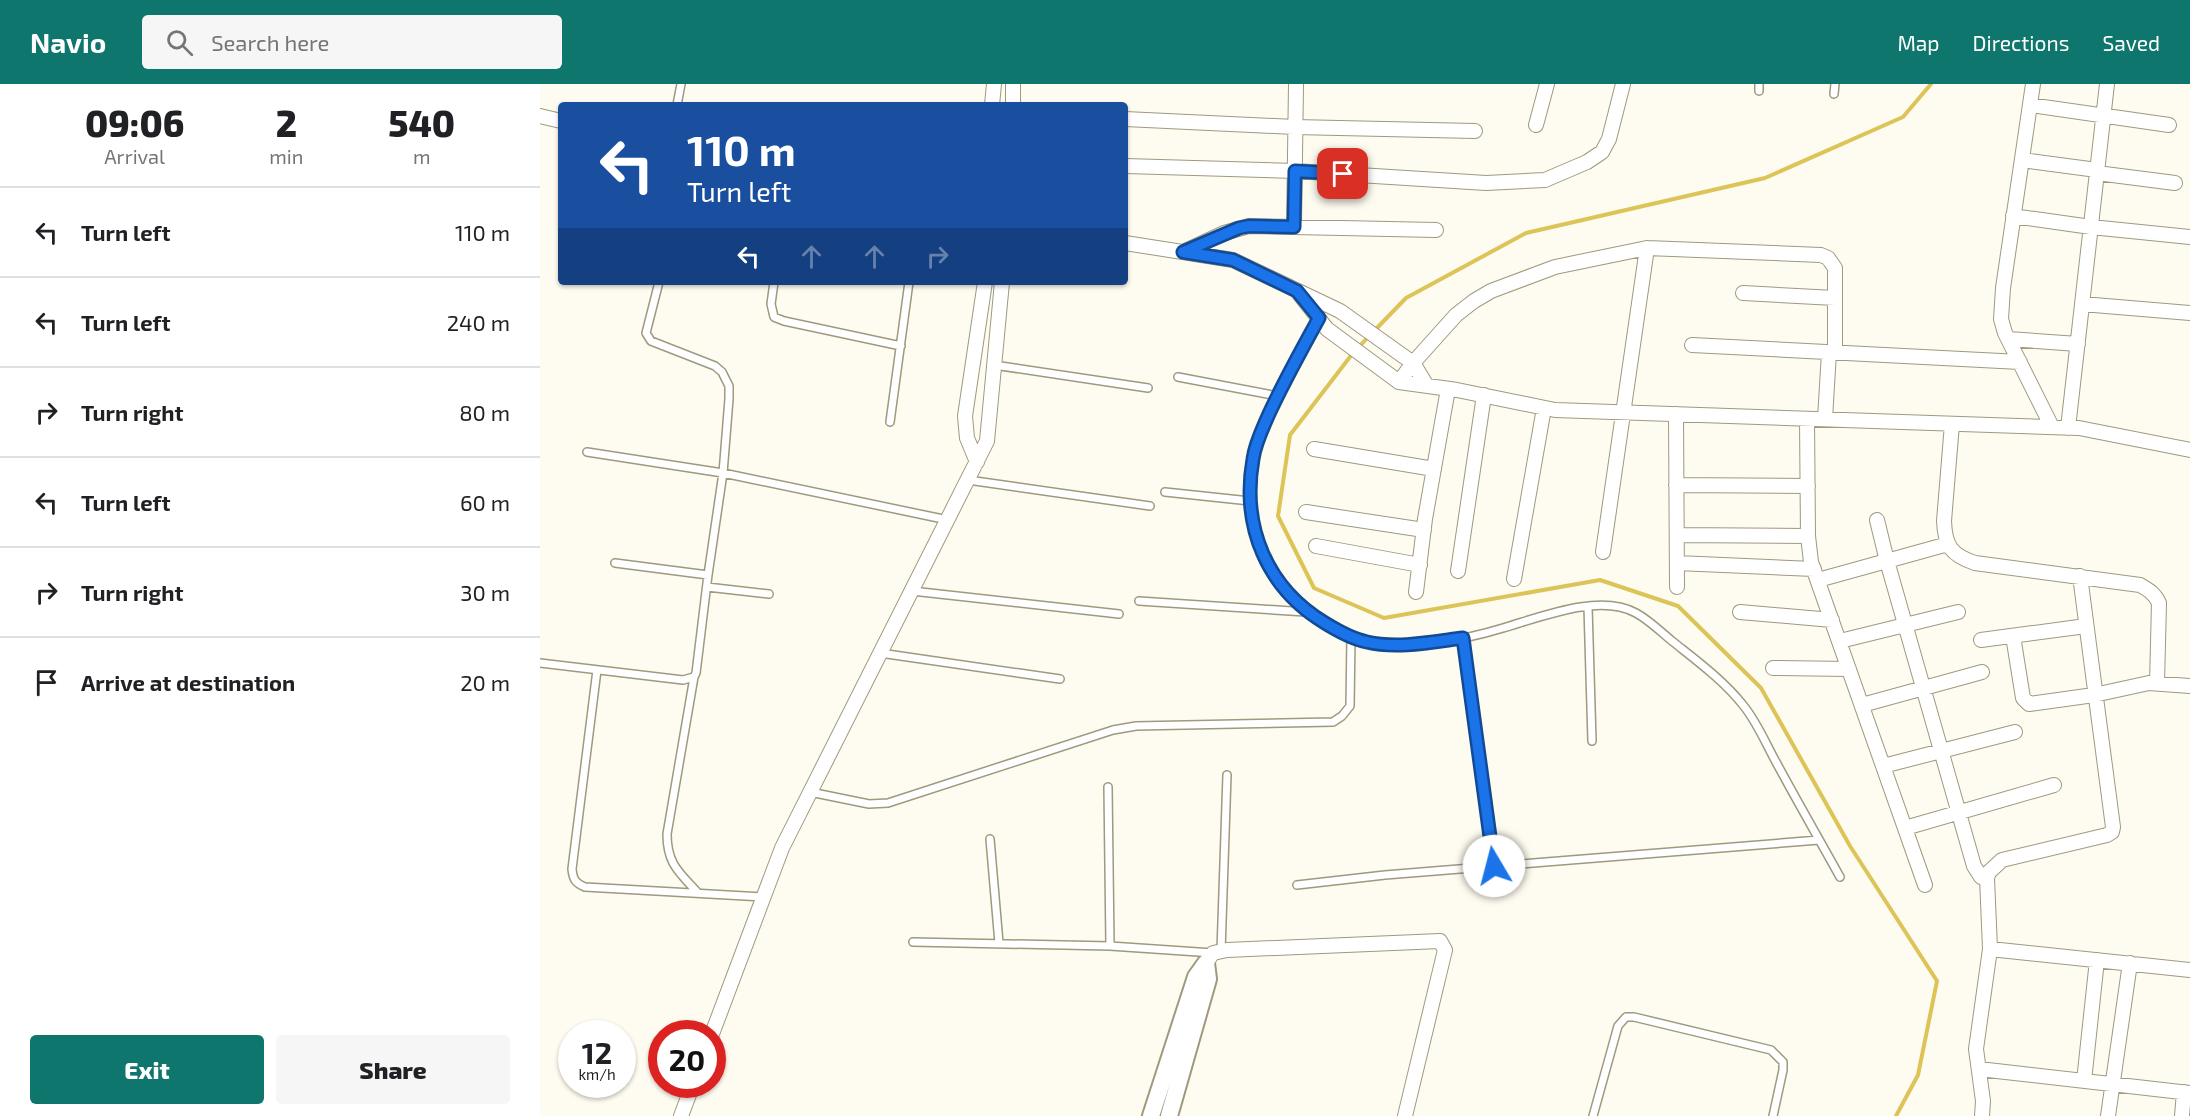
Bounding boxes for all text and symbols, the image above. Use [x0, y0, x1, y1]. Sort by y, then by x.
search box [142, 15, 562, 69]
text: Navio [30, 25, 106, 59]
icon: search [163, 26, 196, 59]
text: Search here [211, 29, 329, 55]
text: Map [1897, 30, 1940, 55]
text: Directions [1973, 30, 2069, 55]
text: Saved [2102, 30, 2160, 55]
text: 09:06 [85, 101, 184, 144]
text: 2 [276, 101, 297, 144]
text: 540 [388, 101, 455, 144]
text: 110 m [687, 124, 796, 174]
icon: left [588, 126, 666, 204]
text: Arrival [104, 144, 165, 168]
text: min [269, 144, 303, 168]
text: m [413, 144, 430, 168]
pin [1317, 148, 1368, 199]
icon: arrive [1326, 157, 1359, 190]
text: Turn left [687, 175, 791, 207]
icon: left [30, 216, 63, 249]
text: Turn left [81, 219, 170, 245]
text: 110 m [455, 219, 510, 245]
icon: left [732, 240, 765, 273]
icon: ahead [795, 240, 828, 273]
icon: ahead [858, 240, 891, 273]
icon: right [921, 240, 954, 273]
icon: left [30, 306, 63, 339]
text: Turn left [81, 309, 170, 335]
text: 240 m [447, 309, 510, 335]
icon: right [30, 396, 63, 429]
text: Turn right [81, 399, 183, 425]
text: 80 m [459, 399, 510, 425]
icon: left [30, 486, 63, 519]
text: Turn left [81, 489, 170, 515]
text: 60 m [460, 489, 510, 515]
icon: right [30, 576, 63, 609]
text: Turn right [81, 579, 183, 605]
text: 30 m [460, 579, 510, 605]
icon: arrive [30, 666, 63, 699]
text: Arrive at destination [81, 669, 295, 695]
text: 20 m [460, 669, 510, 695]
position arrow [1462, 834, 1526, 898]
speed limit sign: 20 [648, 1020, 726, 1098]
text: 12 [582, 1034, 612, 1070]
button: Exit [30, 1035, 264, 1104]
button: Share [276, 1035, 510, 1104]
text: km/h [578, 1065, 616, 1083]

